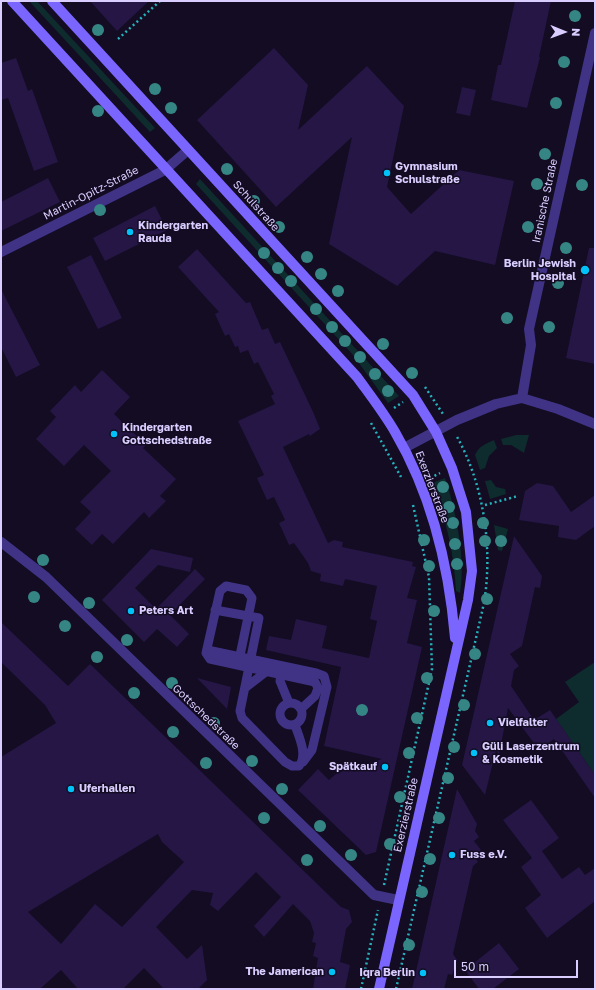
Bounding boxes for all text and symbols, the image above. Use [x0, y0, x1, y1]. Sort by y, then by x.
north arrow [544, 12, 584, 52]
text: N [570, 28, 583, 37]
street label: Iranische Straße [530, 158, 560, 244]
place label: Gymnasium Schulstraße [395, 160, 460, 186]
street label: Martin-Opitz-Straße [41, 163, 141, 223]
marker: Gymnasium Schulstraße [382, 168, 392, 178]
street label: Schulstraße [230, 178, 282, 234]
place label: Kindergarten Rauda [138, 219, 208, 245]
marker: Kindergarten Rauda [125, 227, 135, 237]
place label: Berlin Jewish Hospital [504, 257, 576, 283]
marker: Berlin Jewish Hospital [579, 264, 591, 276]
place label: Kindergarten Gottschedstraße [122, 421, 212, 447]
marker: Kindergarten Gottschedstraße [109, 429, 119, 439]
street label: Exerzierstraße [412, 449, 452, 525]
place label: Peters Art [139, 604, 194, 618]
marker: Peters Art [126, 606, 136, 616]
street label: Gottschedstraße [170, 682, 242, 752]
place label: Vielfalter [498, 716, 548, 730]
marker: Vielfalter [485, 718, 495, 728]
place label: Güli Laserzentrum & Kosmetik [482, 740, 579, 766]
marker: Güli Laserzentrum & Kosmetik [469, 748, 479, 758]
place label: Spätkauf [329, 760, 377, 774]
marker: Spätkauf [380, 762, 390, 772]
street label: Exerzierstraße [391, 777, 421, 853]
place label: Uferhallen [79, 782, 135, 796]
marker: Uferhallen [66, 784, 76, 794]
place label: Fuss e.V. [460, 848, 507, 862]
marker: Fuss e.V. [447, 850, 457, 860]
scale bar [456, 952, 580, 978]
text: 50 m [461, 959, 489, 974]
place label: The Jamerican [246, 965, 324, 979]
place label: Iqra Berlin [359, 966, 415, 980]
marker: The Jamerican [327, 967, 337, 977]
marker: Iqra Berlin [418, 968, 428, 978]

